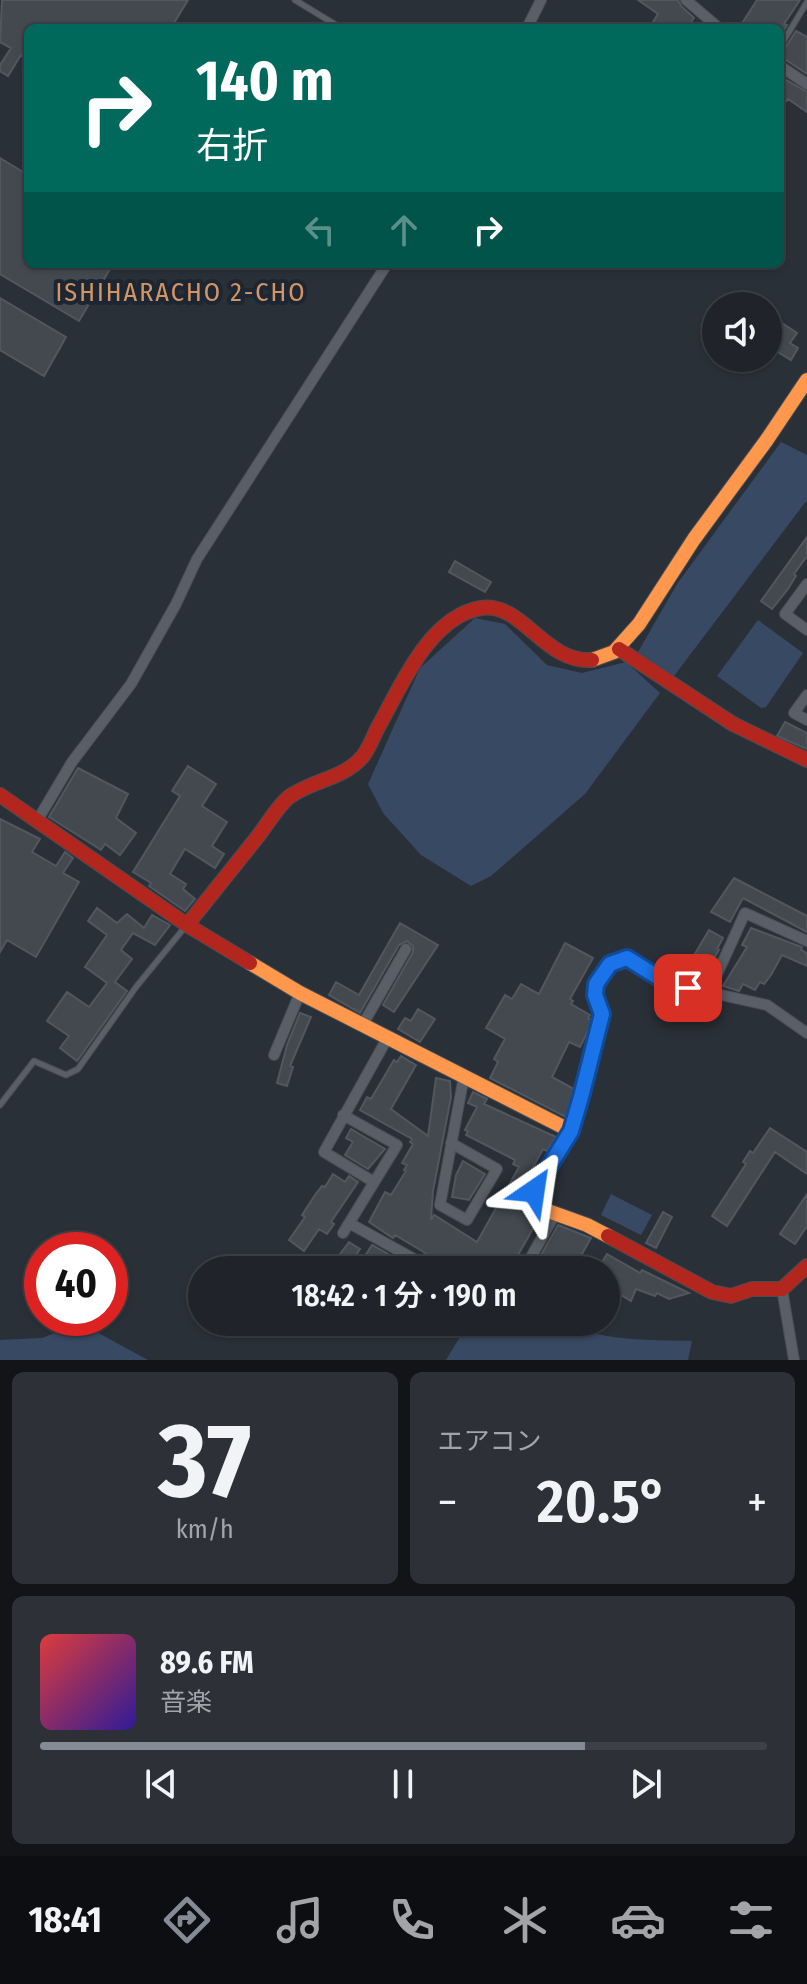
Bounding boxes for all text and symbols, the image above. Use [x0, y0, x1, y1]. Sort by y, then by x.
text: 140 m [196, 48, 333, 115]
icon: right [64, 56, 168, 160]
text: 右折 [196, 124, 268, 168]
icon: left [298, 208, 342, 252]
icon: ahead [382, 208, 426, 252]
icon: right [466, 208, 510, 252]
district label: ISHIHARACHO 2-CHO [55, 277, 307, 308]
map controls [702, 292, 782, 372]
button: sound [702, 292, 782, 372]
pin [654, 954, 722, 1022]
icon: arrive [666, 966, 710, 1010]
position arrow [492, 1149, 576, 1233]
speed limit sign: 40 [24, 1232, 128, 1336]
text: 18:42 · 1 分 · 190 m [291, 1278, 517, 1314]
text: 37 [158, 1399, 251, 1524]
text: エアコン [438, 1426, 542, 1457]
text: 20.5° [537, 1466, 667, 1538]
text: − [438, 1476, 457, 1529]
text: + [747, 1476, 767, 1529]
text: km/h [176, 1514, 234, 1545]
text: 89.6 FM [160, 1645, 254, 1681]
text: 音楽 [160, 1687, 212, 1718]
icon: previous [139, 1762, 183, 1806]
icon: pause [381, 1762, 425, 1806]
icon: next [624, 1762, 668, 1806]
icon: directions [159, 1892, 215, 1948]
icon: music [272, 1892, 328, 1948]
icon: phone [384, 1892, 440, 1948]
icon: climate [497, 1892, 553, 1948]
icon: car [610, 1892, 666, 1948]
icon: filters [723, 1892, 779, 1948]
text: 18:41 [28, 1898, 102, 1942]

